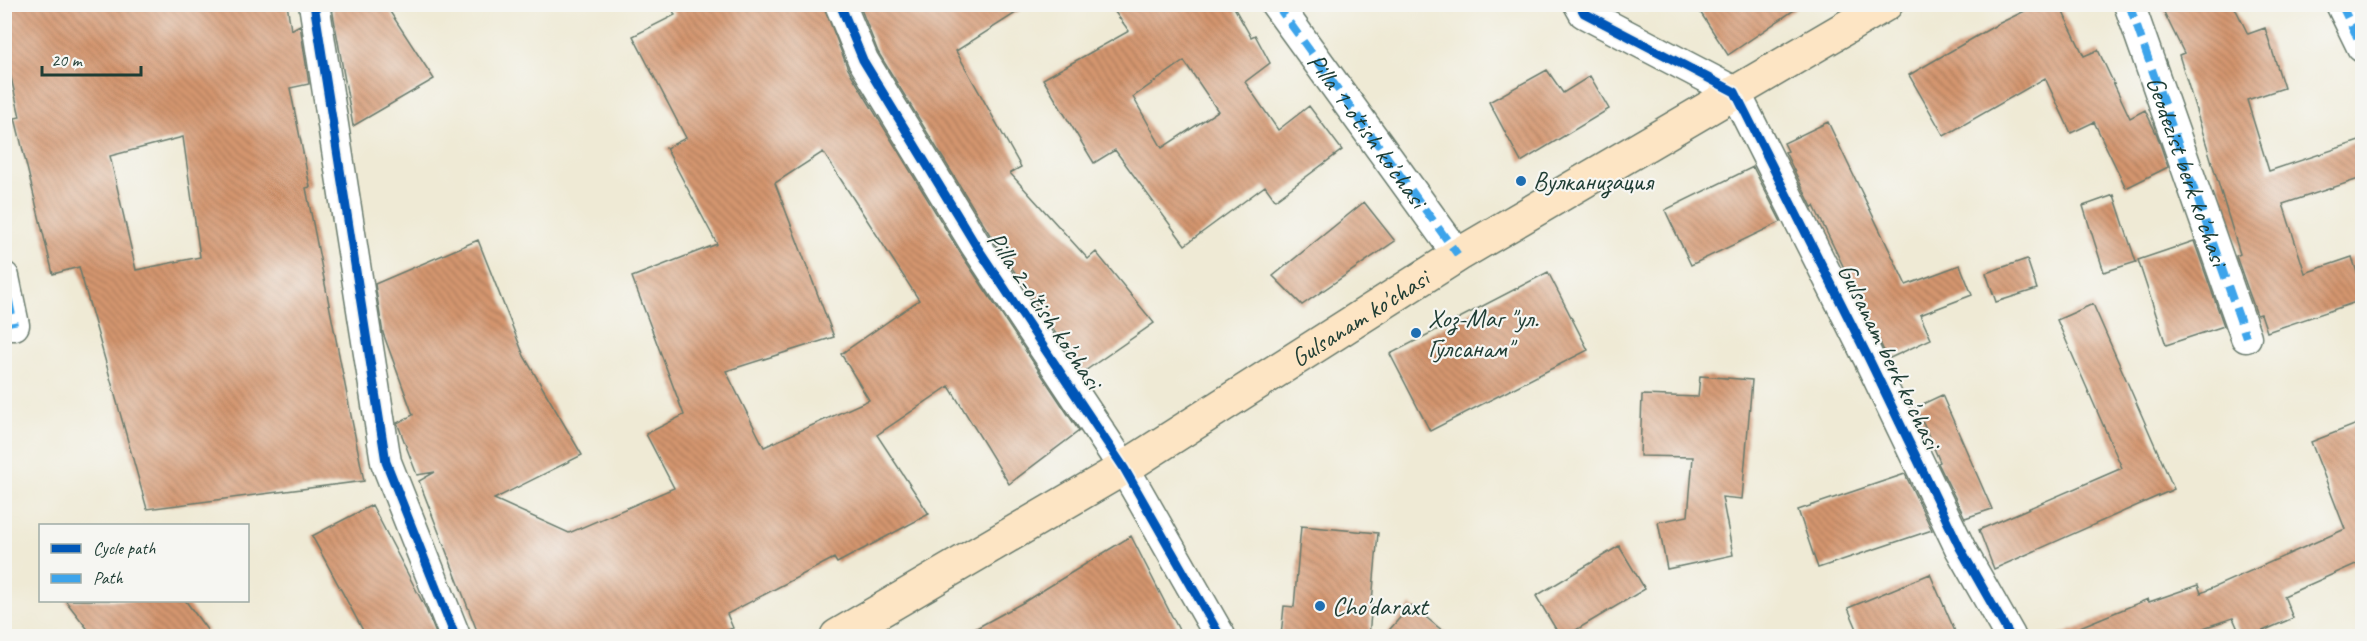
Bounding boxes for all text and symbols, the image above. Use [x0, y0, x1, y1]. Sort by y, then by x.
scale bar [42, 39, 141, 77]
street label: Pilla 1-o'tish ko'chasi [1300, 47, 1436, 217]
text: 20 m [51, 49, 84, 71]
street label: Geodezist berk ko'chasi [2139, 72, 2237, 273]
place label: Вулканизация [1533, 165, 1655, 199]
marker: Вулканизация [1514, 174, 1528, 188]
street label: Pilla 2-o'tish ko'chasi [980, 225, 1111, 398]
street label: Gulsanam berk ko'chasi [1830, 258, 1950, 457]
street label: Gulsanam ko'chasi [1285, 260, 1438, 374]
place label: Хоз-Маг "ул. Гулсанам" [1428, 302, 1539, 365]
marker: Хоз-Маг "ул. Гулсанам" [1409, 326, 1423, 340]
legend [39, 524, 249, 602]
text: Cycle path [93, 537, 156, 559]
text: Path [93, 567, 123, 589]
place label: Cho'daraxt [1332, 590, 1430, 623]
marker: Cho'daraxt [1313, 599, 1327, 613]

